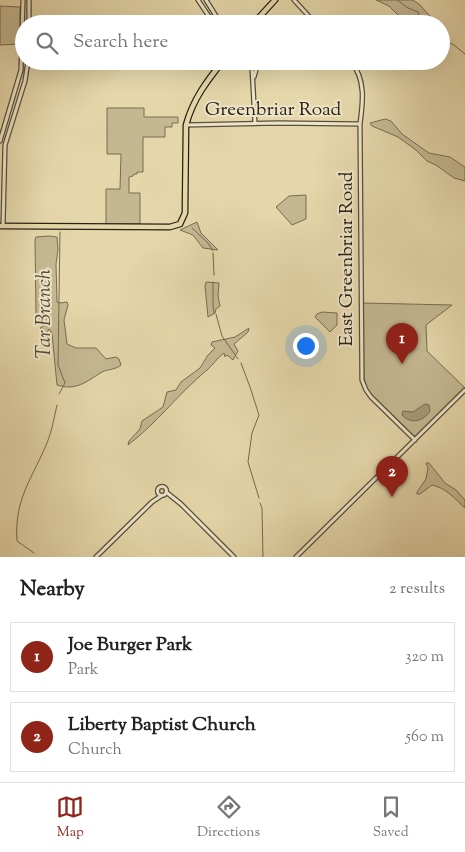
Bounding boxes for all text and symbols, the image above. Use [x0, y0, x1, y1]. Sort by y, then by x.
search box [15, 15, 450, 70]
icon: search [33, 29, 61, 57]
text: Search here [73, 29, 168, 56]
street label: Greenbriar Road [205, 97, 342, 124]
street label: East Greenbriar Road [334, 171, 361, 346]
water label: Tar Branch [31, 269, 60, 359]
pin: 1 [386, 323, 418, 364]
your location [293, 333, 319, 359]
pin: 2 [376, 456, 408, 497]
text: Nearby [20, 575, 85, 605]
text: 2 results [389, 578, 445, 601]
text: Joe Burger Park [68, 632, 192, 659]
text: 1 [34, 646, 40, 669]
text: 320 m [405, 646, 444, 669]
text: Park [68, 659, 99, 682]
text: Liberty Baptist Church [68, 712, 256, 739]
text: 2 [33, 726, 41, 749]
text: 560 m [405, 726, 444, 749]
text: Church [68, 739, 122, 762]
tab: Map [56, 793, 84, 843]
tab: Directions [197, 793, 260, 843]
tab: Saved [373, 793, 409, 843]

